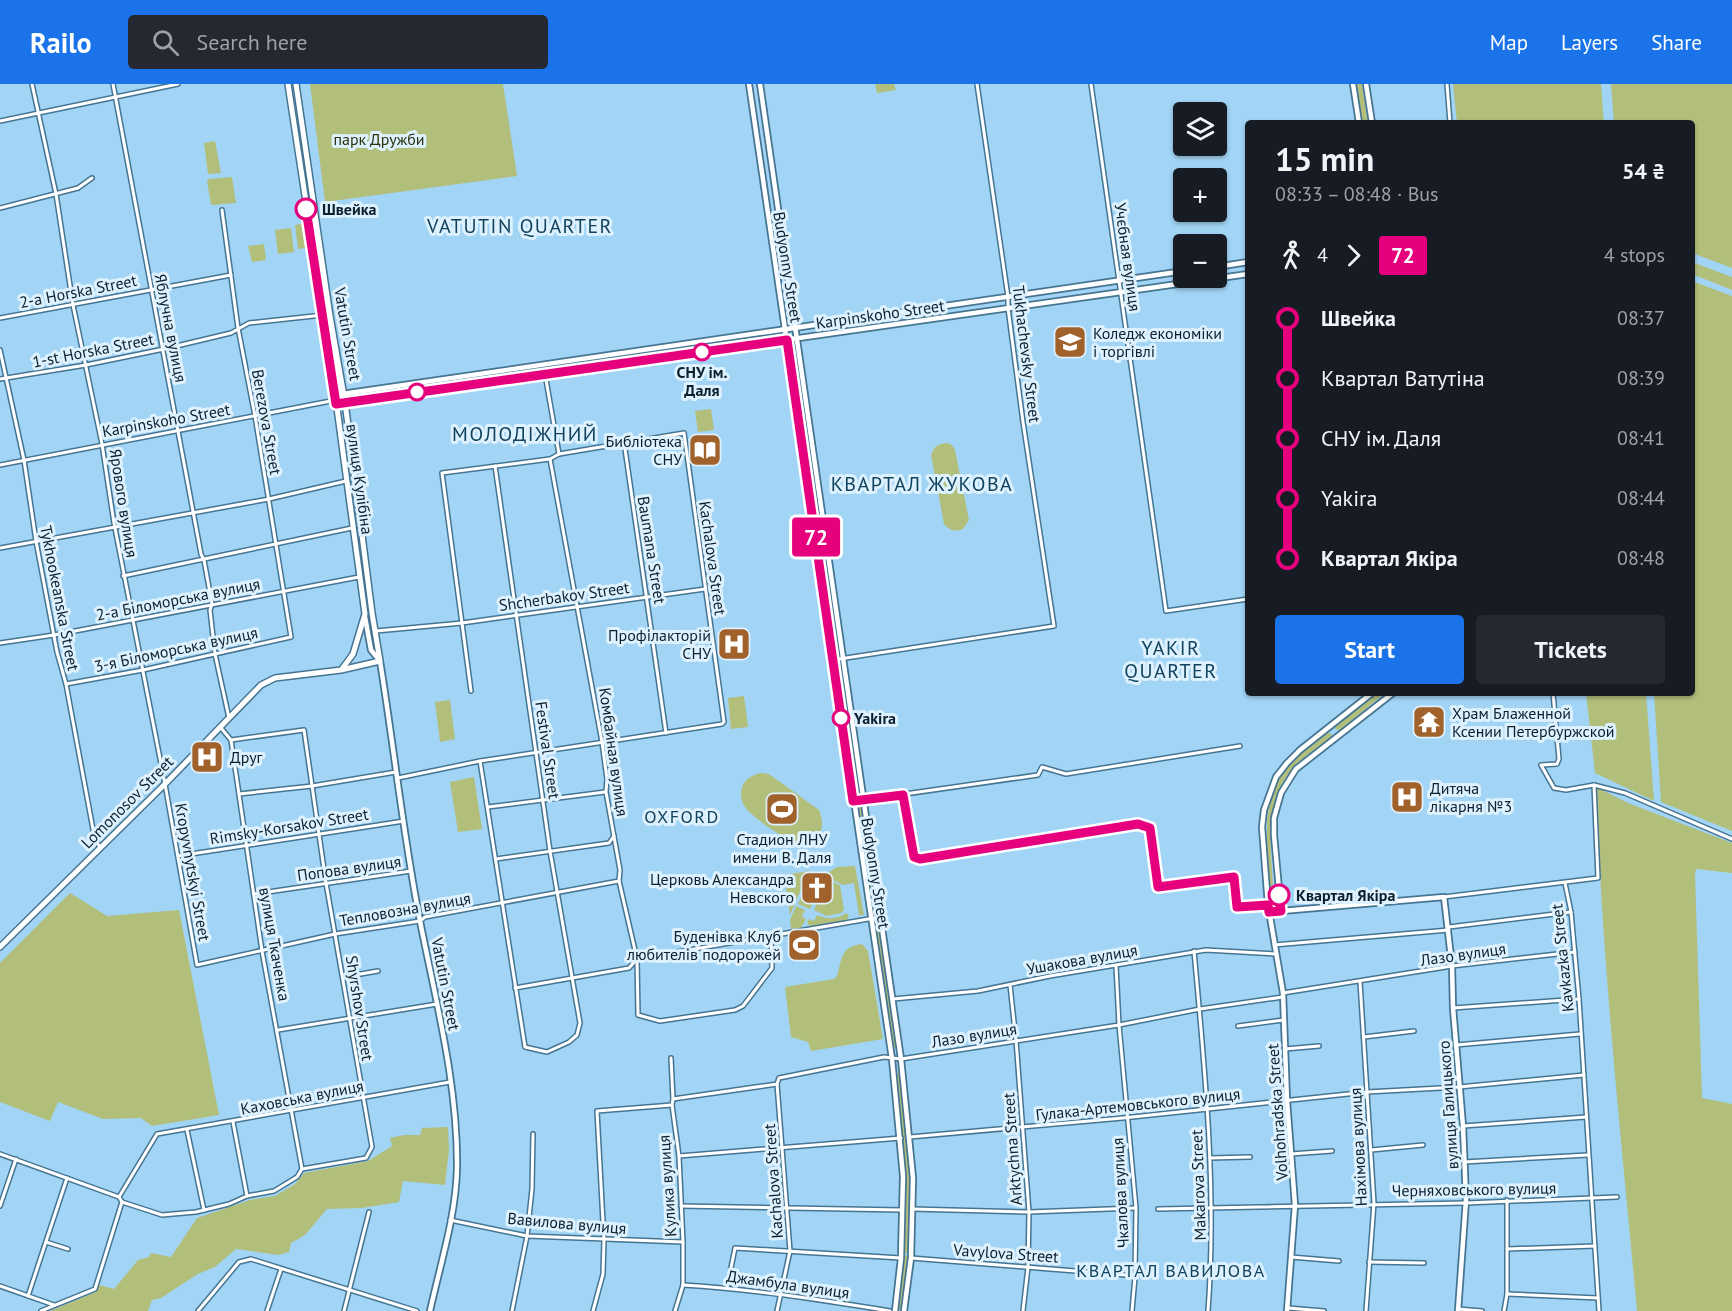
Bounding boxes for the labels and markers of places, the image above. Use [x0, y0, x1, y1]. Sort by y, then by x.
marker: Швейка [295, 198, 317, 220]
place label: Швейка [322, 199, 377, 219]
place label: Коледж економіки і торгівлі [1093, 323, 1222, 361]
school or university icon: Коледж економіки і торгівлі [1052, 324, 1088, 360]
marker: СНУ ім. Даля [693, 343, 711, 361]
place label: СНУ ім. Даля [677, 362, 728, 400]
unlabelled marker [408, 383, 426, 401]
place label: Библіотека СНУ [606, 431, 682, 469]
library icon: Библіотека СНУ [687, 432, 723, 468]
place label: Профілакторій СНУ [608, 625, 711, 663]
hospital icon: Профілакторій СНУ [716, 626, 752, 662]
place label: Храм Блаженной Ксении Петербуржской [1452, 703, 1614, 741]
temple icon: Храм Блаженной Ксении Петербуржской [1411, 704, 1447, 740]
place label: Yakira [853, 708, 896, 728]
marker: Yakira [832, 709, 850, 727]
hospital icon: Друг [189, 739, 225, 775]
place label: Друг [230, 747, 263, 767]
place label: Дитяча лікарня №3 [1429, 778, 1512, 816]
hospital icon: Дитяча лікарня №3 [1389, 779, 1425, 815]
sports icon: Стадион ЛНУ имени В. Даля [764, 791, 800, 827]
place label: Стадион ЛНУ имени В. Даля [733, 829, 831, 867]
place label: Церковь Александра Невского [650, 869, 794, 907]
church icon: Церковь Александра Невского [799, 870, 835, 906]
marker: Квартал Якіра [1268, 884, 1290, 906]
place label: Квартал Якіра [1296, 885, 1395, 905]
place label: Буденівка Клуб любителів подорожей [626, 926, 781, 964]
sports icon: Буденівка Клуб любителів подорожей [786, 927, 822, 963]

